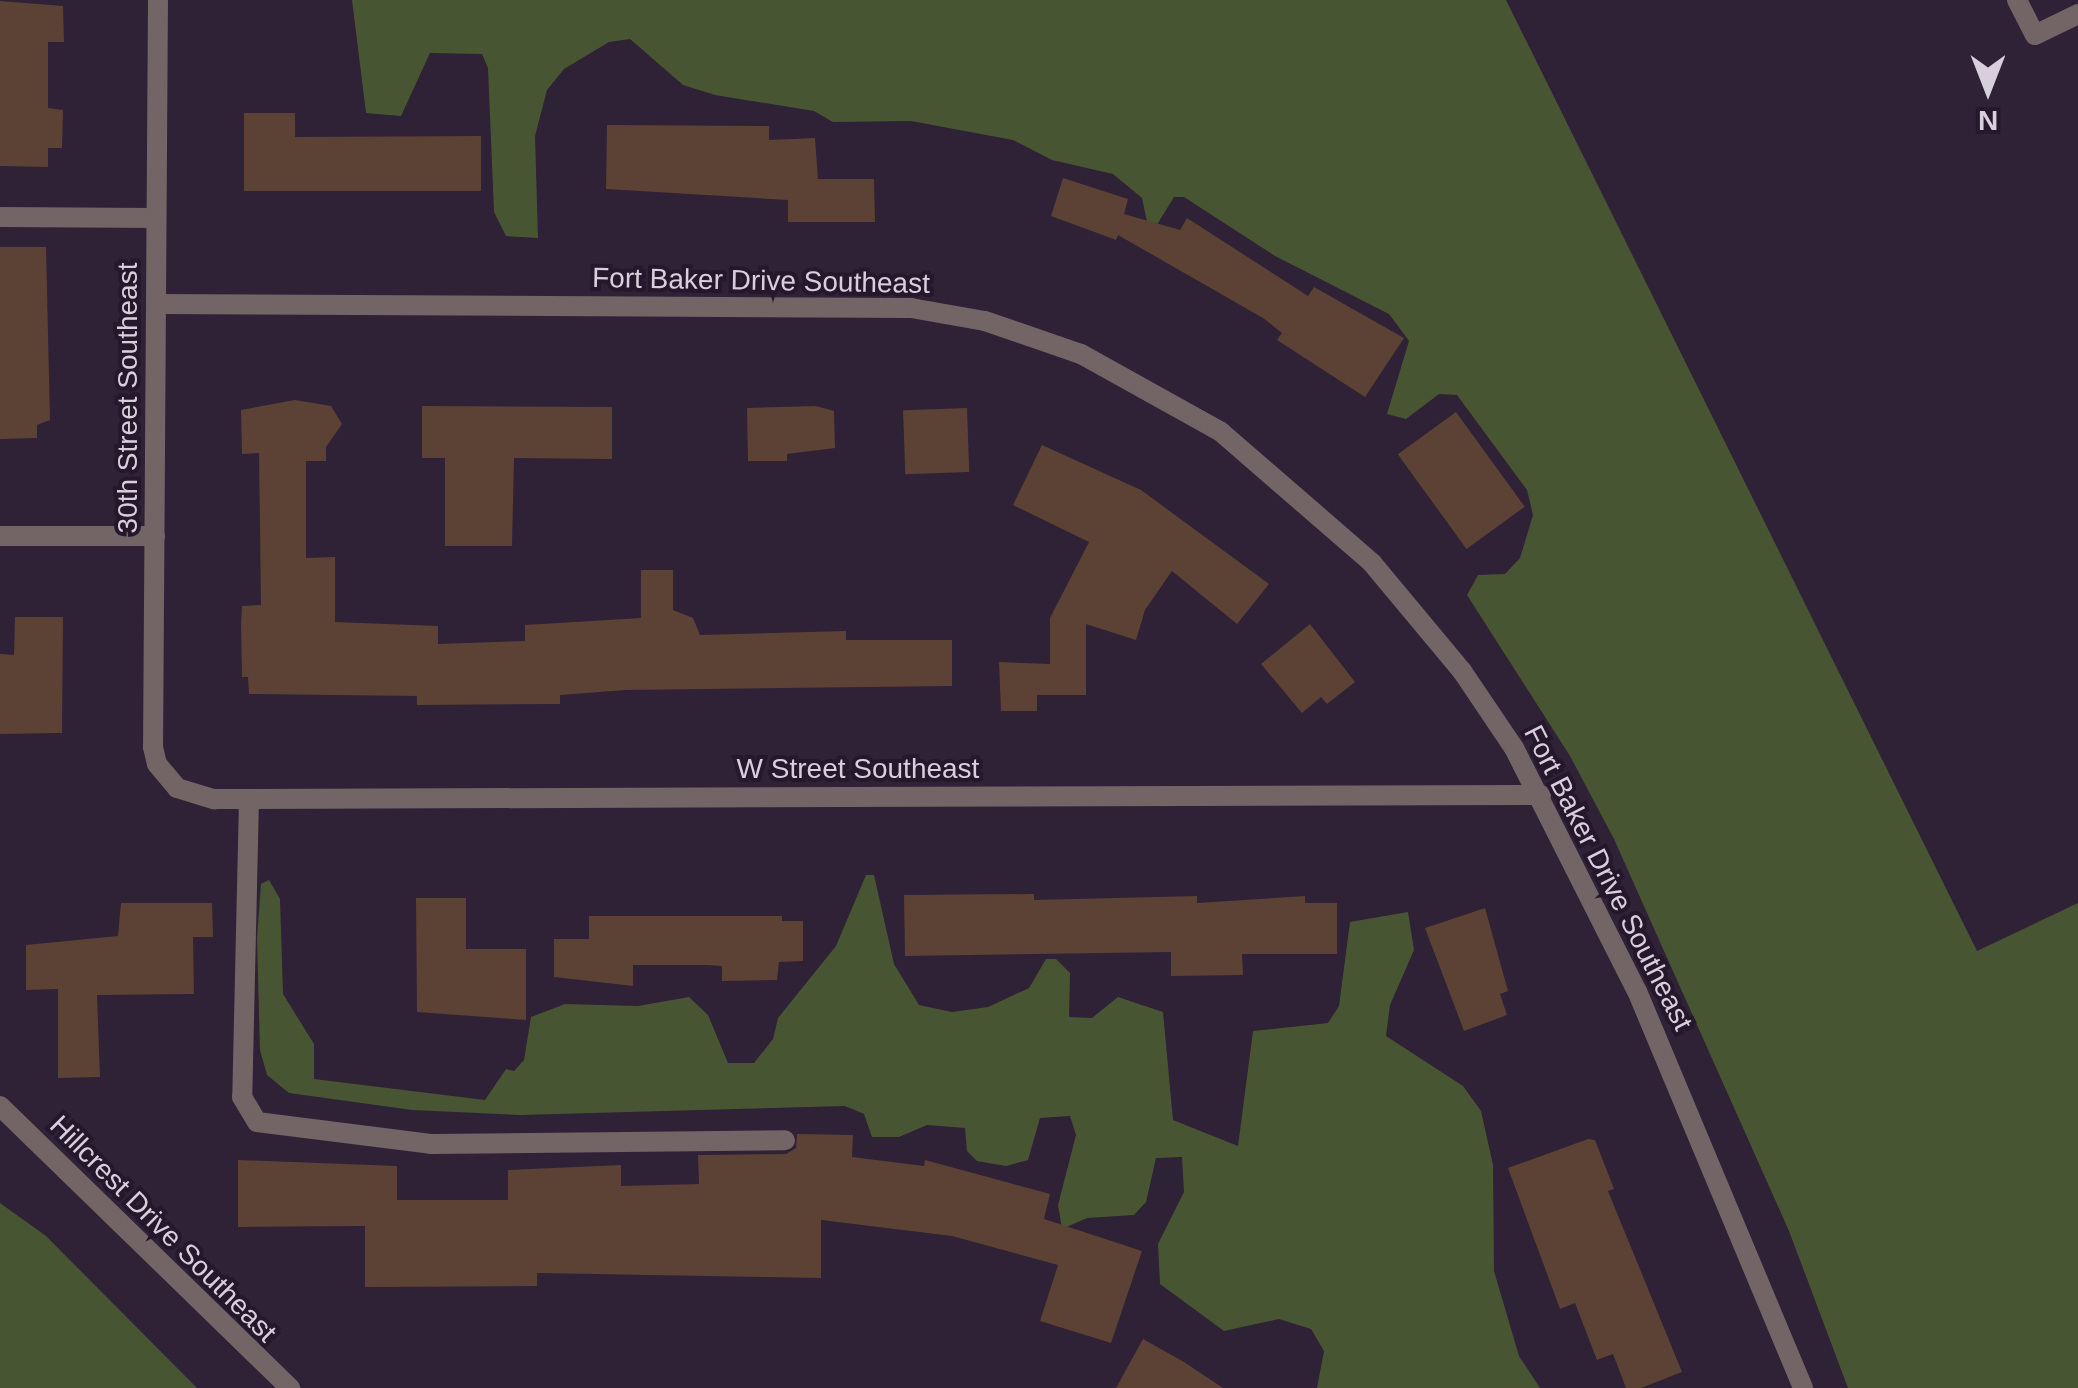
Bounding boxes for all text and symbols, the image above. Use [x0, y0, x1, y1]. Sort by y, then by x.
north arrow [1938, 40, 2038, 140]
text: N [1978, 105, 1998, 136]
street label: Fort Baker Drive Southeast [592, 261, 930, 301]
street label: 30th Street Southeast [111, 263, 145, 533]
street label: Fort Baker Drive Southeast [1516, 720, 1700, 1036]
street label: W Street Southeast [737, 752, 979, 786]
street label: Hillcrest Drive Southeast [43, 1109, 283, 1349]

